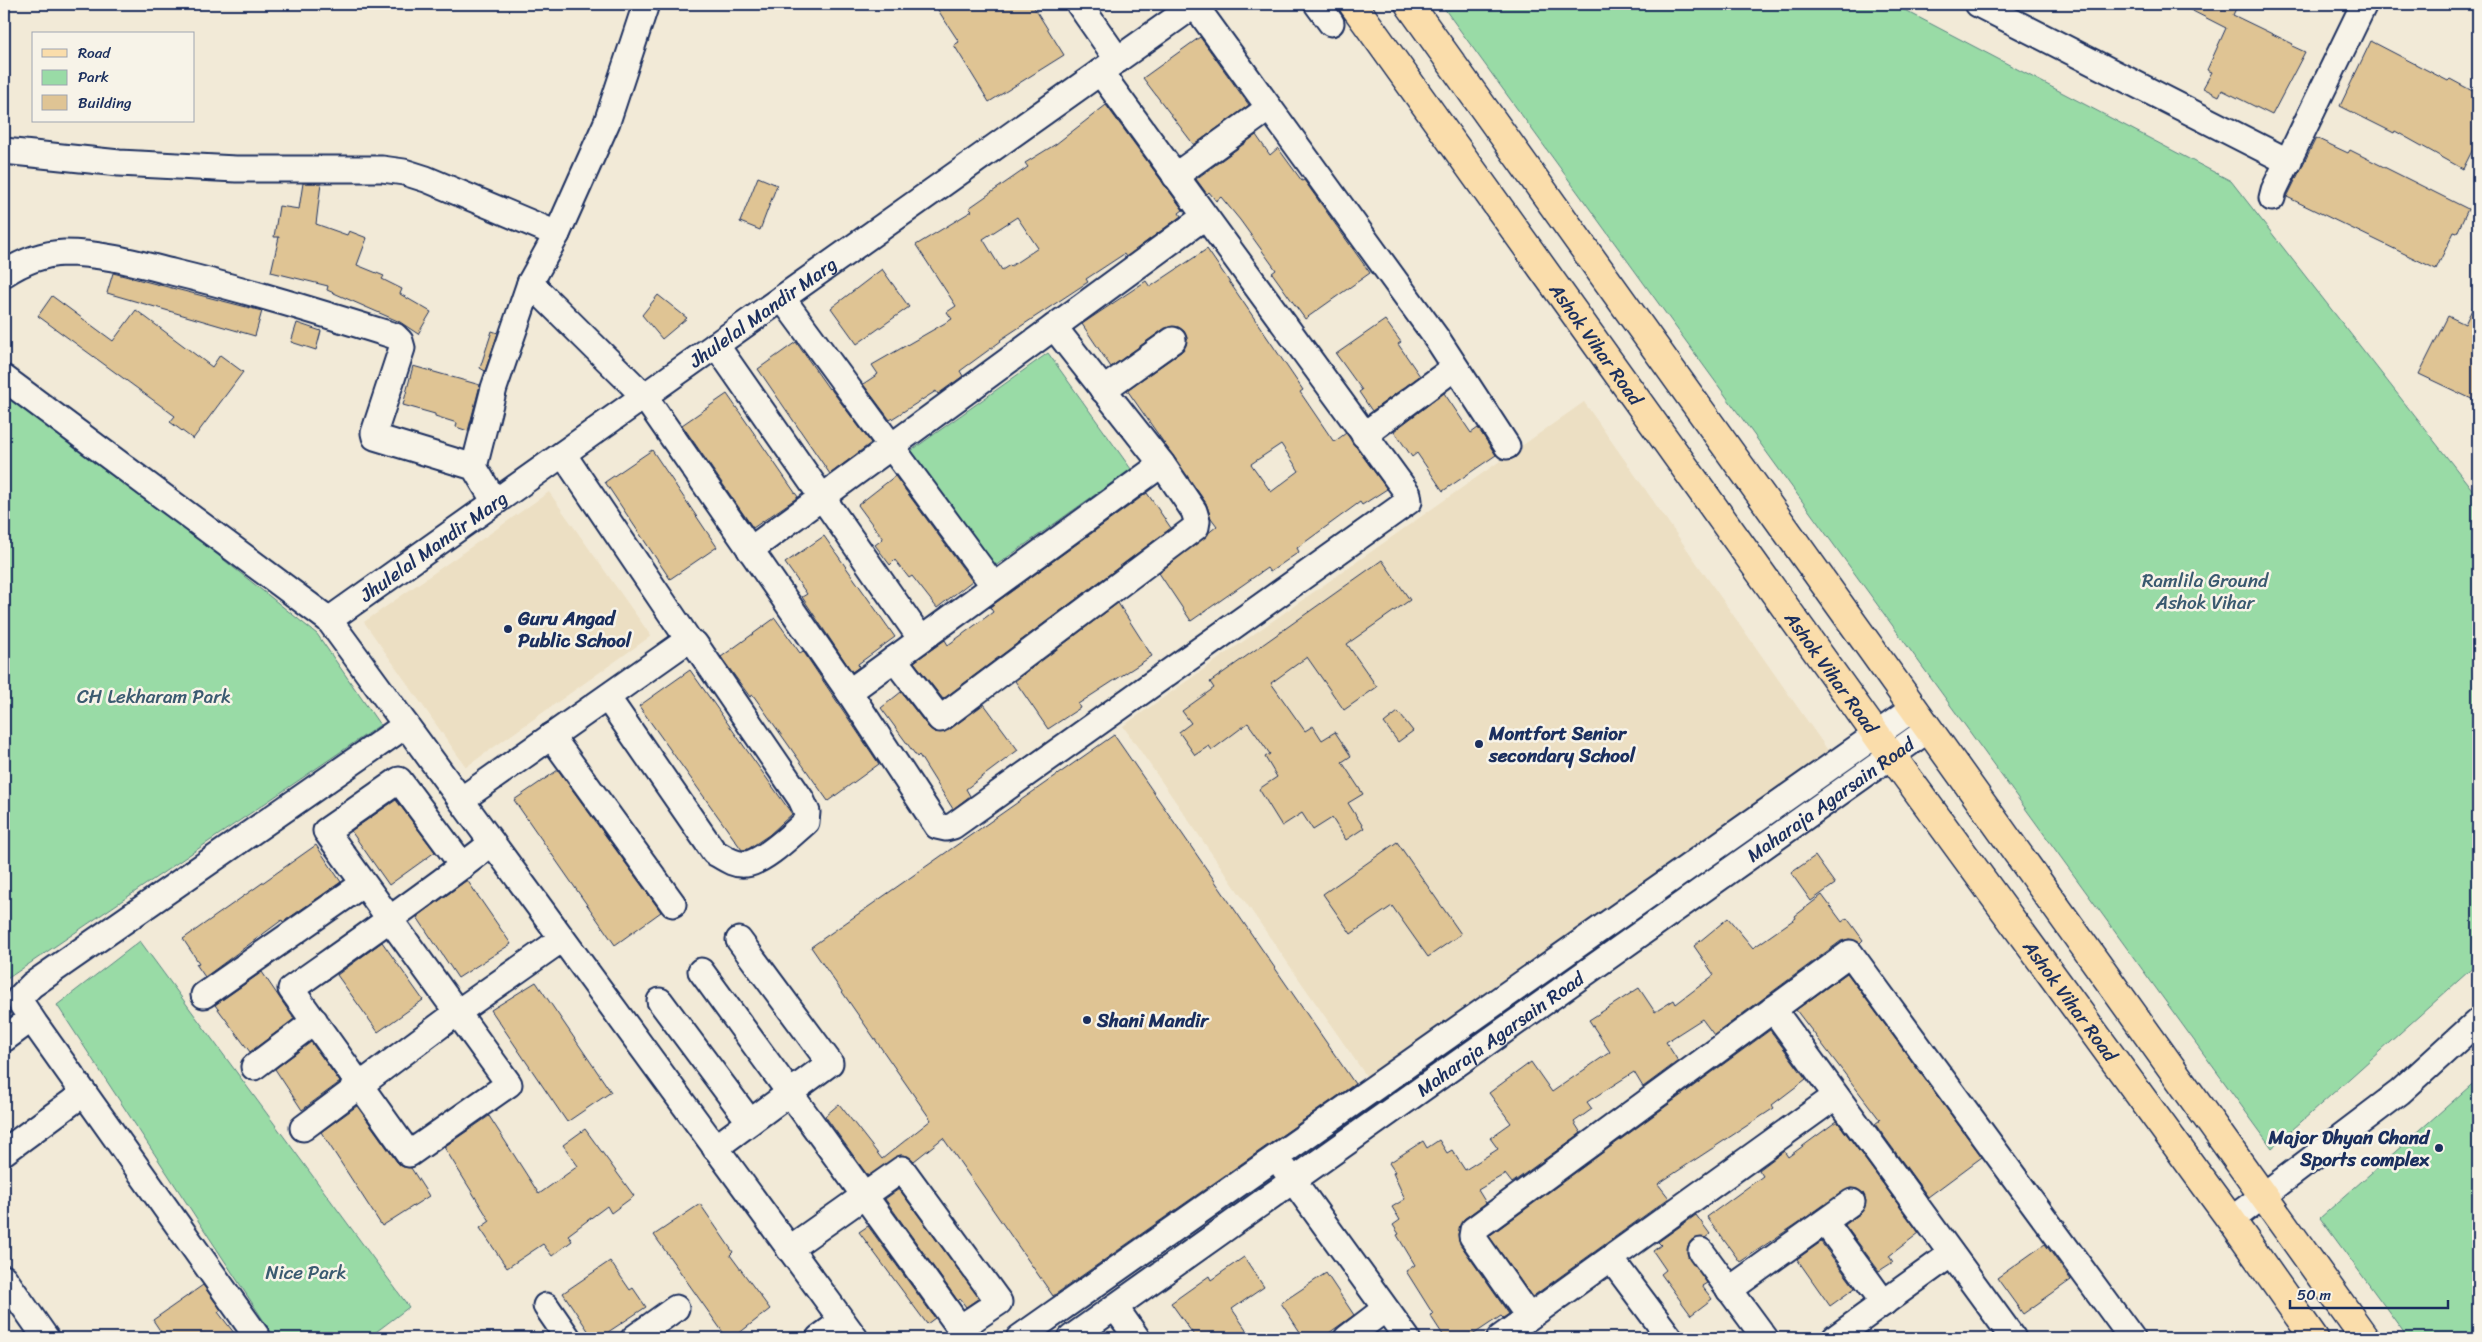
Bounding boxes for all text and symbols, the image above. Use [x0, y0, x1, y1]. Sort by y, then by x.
legend [32, 32, 195, 122]
text: Road [78, 40, 111, 66]
text: Park [78, 64, 109, 90]
text: Building [78, 90, 132, 116]
street label: Jhulelal Mandir Marg [681, 248, 844, 377]
street label: Ashok Vihar Road [1540, 275, 1653, 414]
street label: Jhulelal Mandir Marg [352, 482, 515, 611]
park label: Ramlila Ground Ashok Vihar [2142, 564, 2270, 619]
place label: Guru Angad Public School [517, 602, 632, 657]
street label: Ashok Vihar Road [1775, 603, 1888, 742]
marker: Guru Angad Public School [502, 623, 514, 635]
park label: CH Lekharam Park [77, 680, 231, 713]
place label: Montfort Senior secondary School [1488, 717, 1636, 772]
street label: Maharaja Agarsain Road [1739, 728, 1922, 871]
marker: Montfort Senior secondary School [1473, 738, 1485, 750]
street label: Ashok Vihar Road [2014, 932, 2127, 1070]
street label: Maharaja Agarsain Road [1409, 962, 1592, 1105]
place label: Shani Mandir [1096, 1004, 1210, 1037]
marker: Shani Mandir [1081, 1014, 1093, 1026]
place label: Major Dhyan Chand Sports complex [2267, 1121, 2431, 1176]
marker: Major Dhyan Chand Sports complex [2433, 1142, 2445, 1154]
park label: Nice Park [265, 1256, 347, 1289]
scale bar [2290, 1277, 2447, 1309]
text: 50 m [2297, 1282, 2332, 1308]

